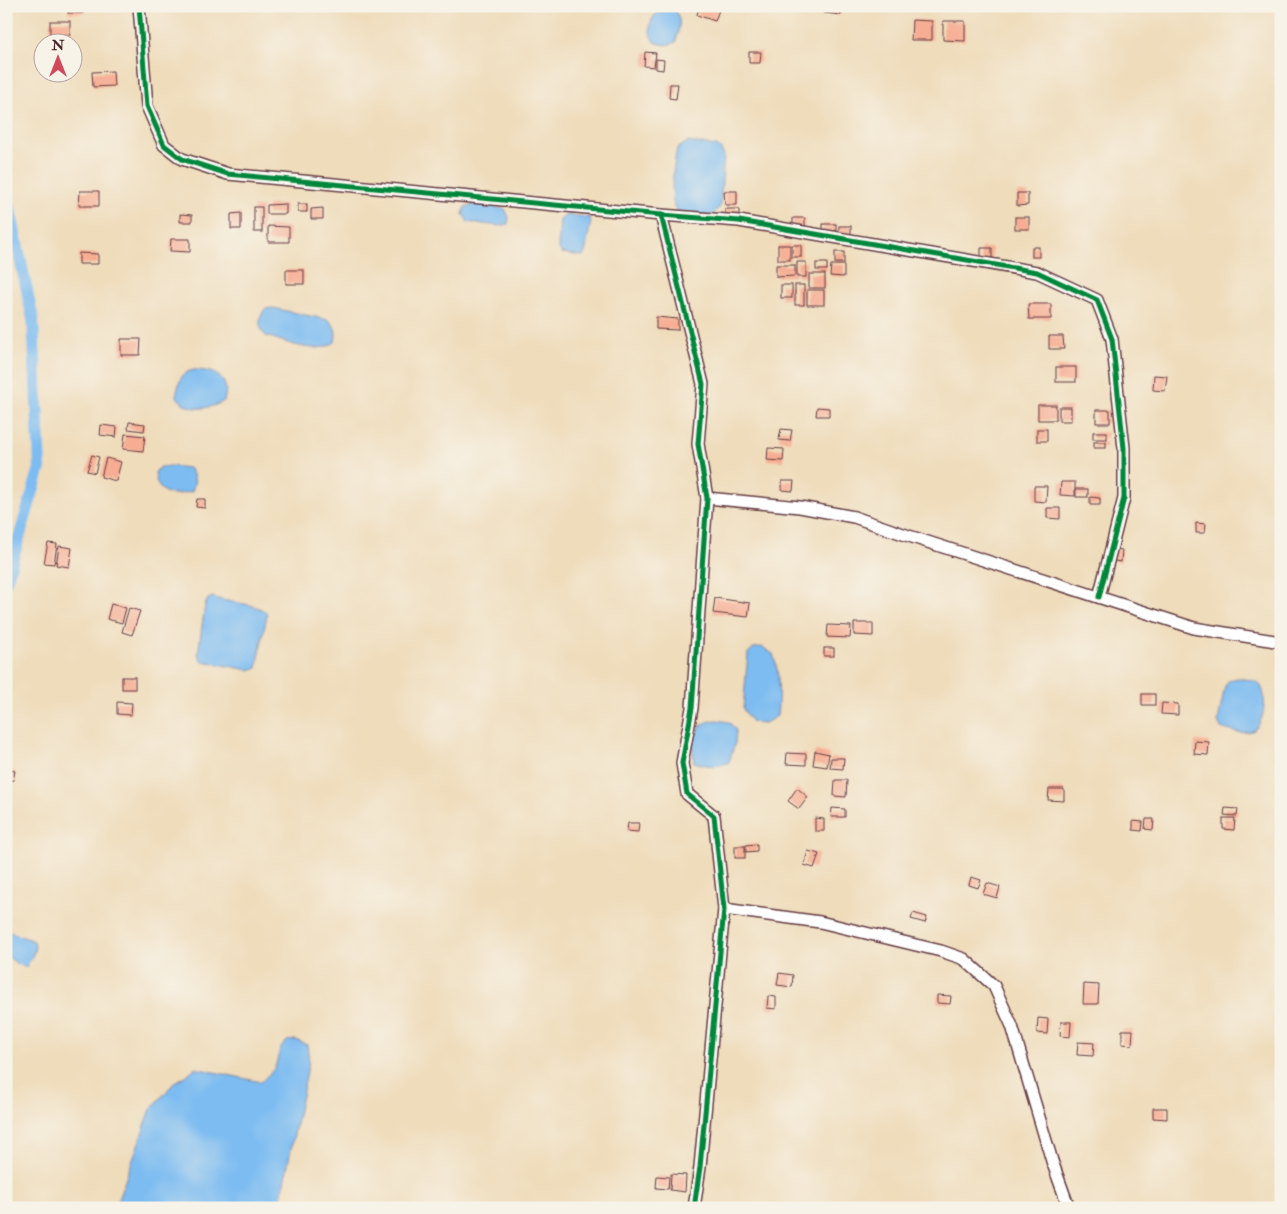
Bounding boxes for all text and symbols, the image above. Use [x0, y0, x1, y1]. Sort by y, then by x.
north arrow [32, 32, 82, 82]
text: N [51, 37, 65, 54]

